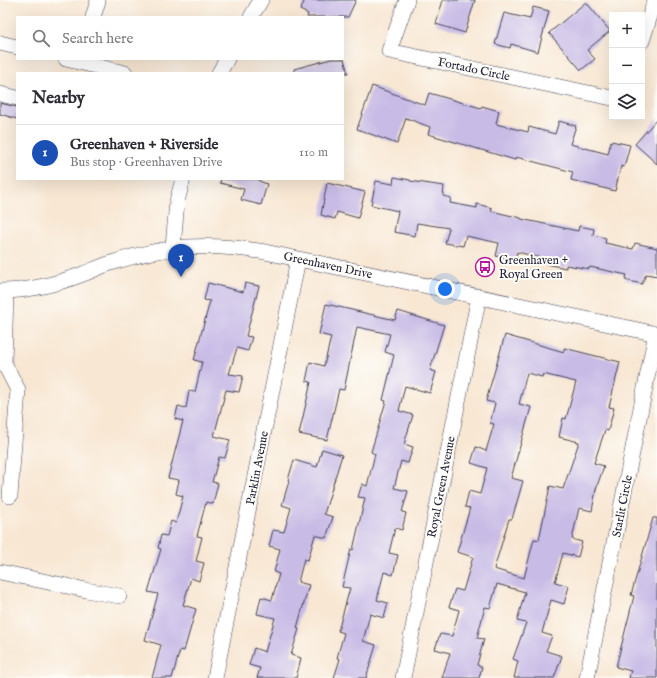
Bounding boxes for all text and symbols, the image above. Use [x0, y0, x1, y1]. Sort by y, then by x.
map controls [609, 12, 645, 120]
button: + [609, 12, 645, 48]
search box [16, 16, 344, 60]
icon: search [30, 27, 52, 49]
text: Search here [62, 29, 133, 48]
button: − [609, 48, 645, 84]
street label: Fortado Circle [437, 55, 512, 85]
button: layers [609, 84, 645, 120]
text: Nearby [32, 88, 85, 109]
text: Greenhaven + Riverside [70, 135, 218, 154]
text: 1 [43, 144, 47, 161]
text: 110 m [299, 144, 328, 161]
text: Bus stop · Greenhaven Drive [70, 154, 222, 171]
pin: 1 [168, 244, 194, 277]
street label: Greenhaven Drive [282, 249, 374, 282]
place label: Greenhaven + Royal Green [499, 253, 569, 282]
bus stop icon: Greenhaven + Royal Green [474, 256, 496, 278]
your location [435, 279, 455, 299]
street label: Parklin Avenue [243, 429, 272, 506]
street label: Royal Green Avenue [424, 435, 459, 539]
street label: Starlit Circle [609, 473, 636, 539]

